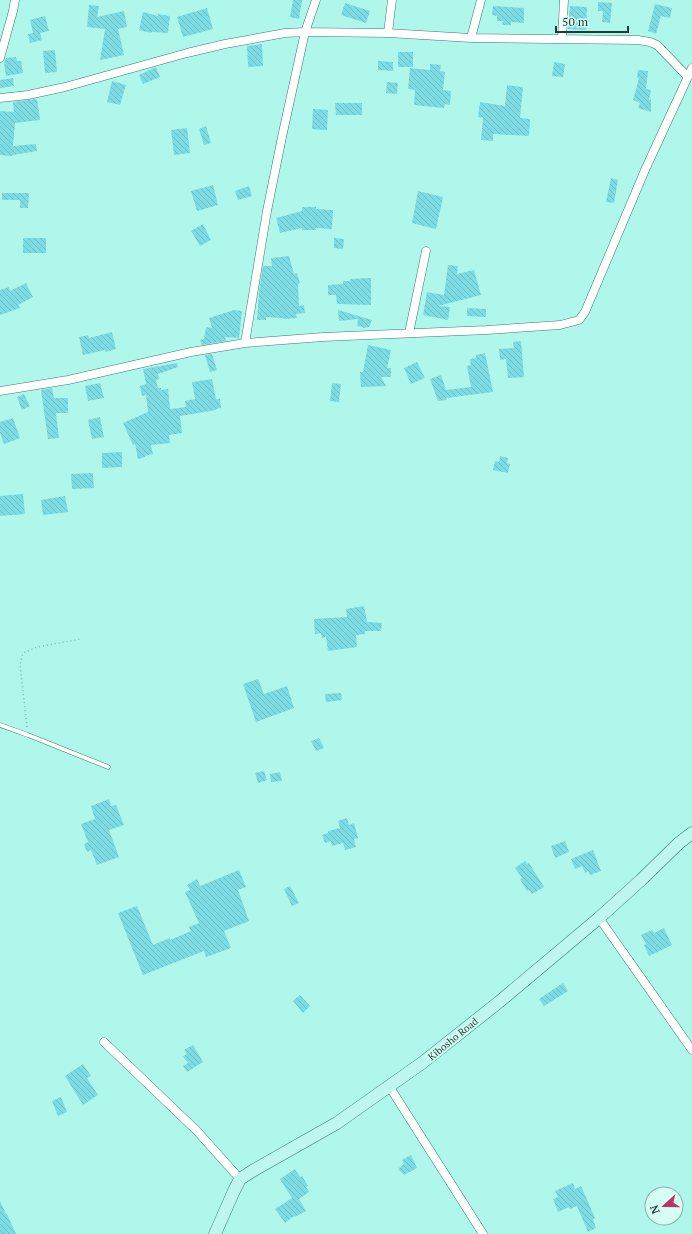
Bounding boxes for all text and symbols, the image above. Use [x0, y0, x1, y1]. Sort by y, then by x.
scale bar [556, 8, 628, 34]
text: 50 m [562, 14, 589, 29]
street label: Kibosho Road [425, 1014, 481, 1063]
north arrow [644, 1186, 684, 1226]
text: N [646, 1203, 663, 1216]

